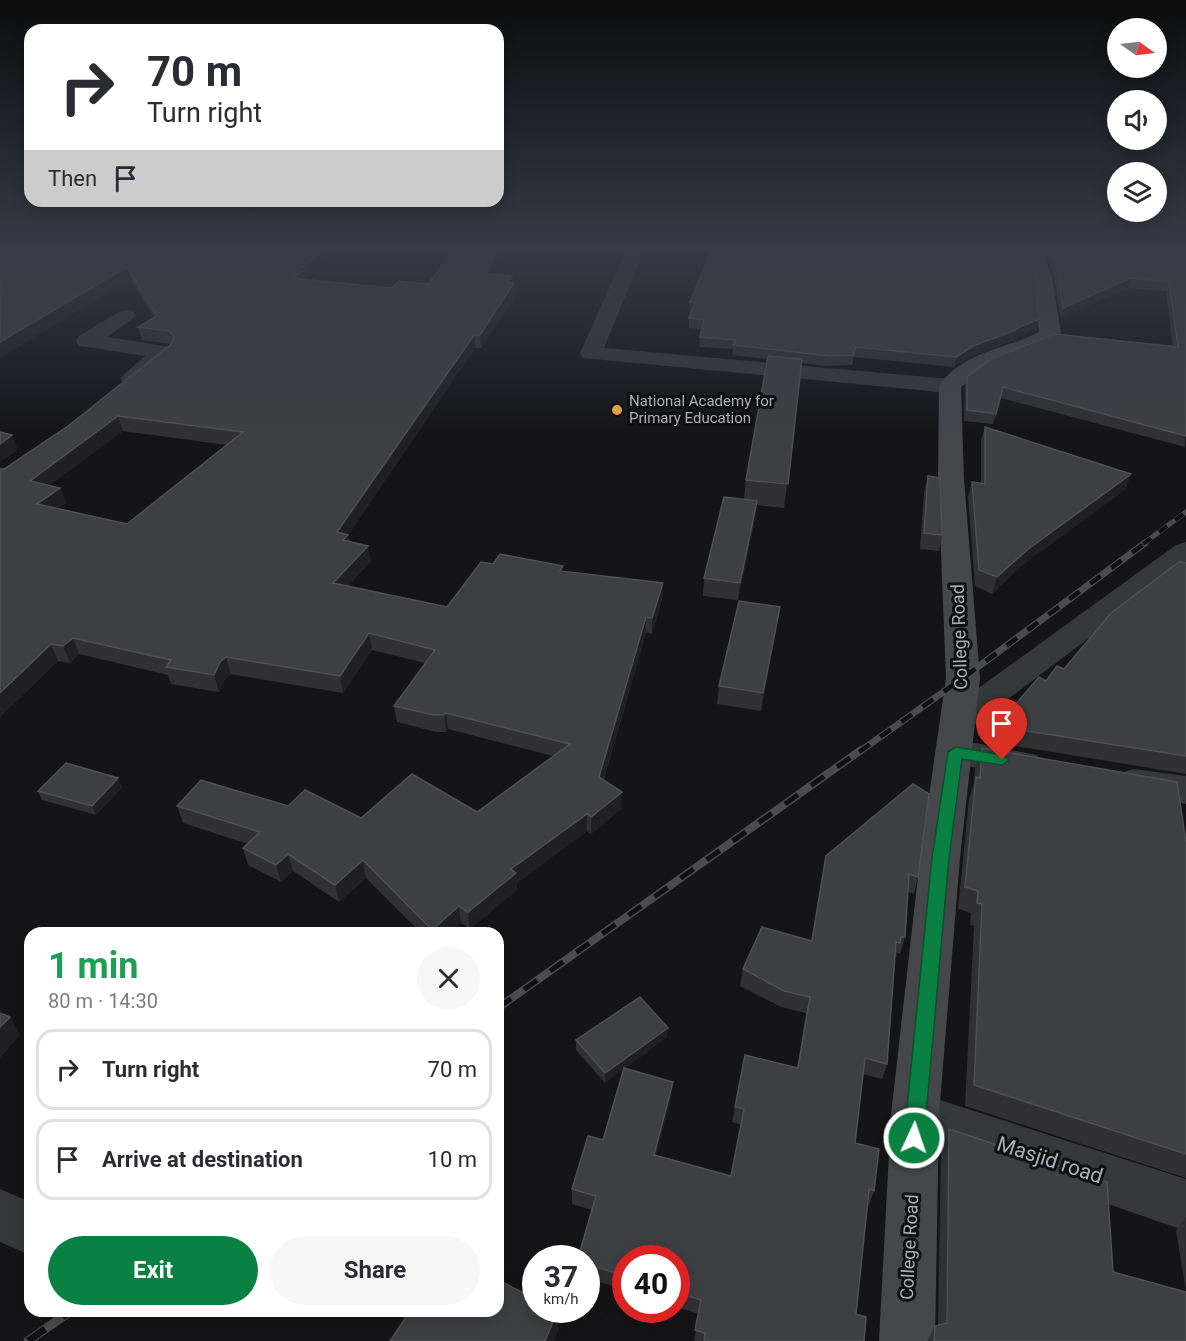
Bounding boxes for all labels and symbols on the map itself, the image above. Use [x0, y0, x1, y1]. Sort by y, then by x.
north arrow [1107, 18, 1167, 78]
place label: National Academy for Primary Education [629, 392, 774, 427]
marker: National Academy for Primary Education [610, 403, 624, 417]
street label: College Road [947, 584, 971, 690]
pin [976, 698, 1027, 760]
position arrow [882, 1106, 946, 1170]
street label: Masjid road [994, 1132, 1106, 1188]
street label: College Road [896, 1194, 922, 1300]
speed limit sign: 40 [612, 1245, 690, 1323]

